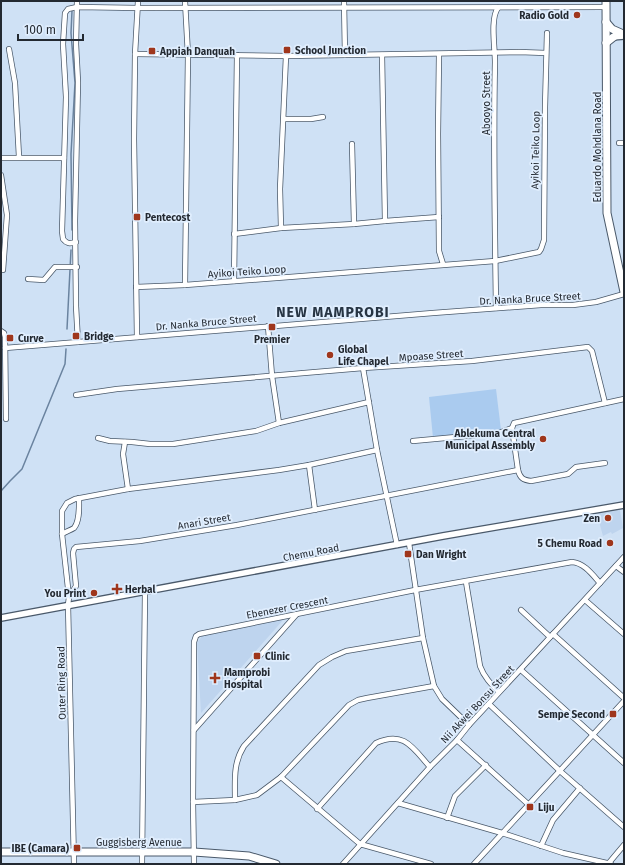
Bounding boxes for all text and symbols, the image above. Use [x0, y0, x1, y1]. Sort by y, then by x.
place label: Radio Gold [519, 10, 569, 22]
marker: Radio Gold [572, 10, 582, 20]
scale bar [18, 16, 83, 42]
text: 100 m [24, 23, 56, 37]
marker: School Junction [282, 45, 292, 55]
place label: School Junction [295, 45, 366, 57]
marker: Appiah Danquah [147, 46, 157, 56]
place label: Appiah Danquah [159, 46, 235, 58]
street label: Abooyo Street [481, 71, 493, 135]
street label: Eduardo Mohdlana Road [592, 91, 604, 203]
street label: Ayikoi Teiko Loop [529, 111, 543, 189]
marker: Pentecost [132, 212, 142, 222]
place label: Pentecost [145, 212, 190, 224]
street label: Ayikoi Teiko Loop [207, 263, 287, 281]
street label: Dr. Nanka Bruce Street [479, 290, 581, 308]
district label: NEW MAMPROBI [276, 304, 390, 321]
street label: Dr. Nanka Bruce Street [155, 313, 257, 333]
marker: Premier [267, 322, 277, 332]
marker: Bridge [71, 331, 81, 341]
place label: Bridge [84, 331, 114, 343]
marker: Curve [5, 333, 15, 343]
place label: Curve [18, 333, 44, 345]
place label: Premier [254, 334, 291, 346]
place label: Global Life Chapel [338, 344, 389, 368]
street label: Mpoase Street [398, 348, 464, 364]
marker: Global Life Chapel [325, 350, 335, 360]
place label: Ablekuma Central Municipal Assembly [445, 428, 536, 452]
marker: Ablekuma Central Municipal Assembly [538, 434, 548, 444]
street label: Anari Street [177, 511, 232, 533]
place label: Zen [583, 513, 600, 525]
marker: Zen [603, 513, 613, 523]
place label: 5 Chemu Road [538, 538, 602, 550]
marker: 5 Chemu Road [605, 538, 615, 548]
street label: Chemu Road [282, 542, 340, 564]
marker: Dan Wright [403, 549, 413, 559]
place label: Dan Wright [416, 549, 467, 561]
marker: Herbal [112, 584, 122, 594]
place label: Herbal [125, 584, 155, 596]
place label: You Print [44, 588, 86, 600]
marker: You Print [89, 588, 99, 598]
street label: Ebenezer Crescent [245, 594, 329, 622]
street label: Outer Ring Road [55, 646, 69, 720]
marker: Clinic [252, 651, 262, 661]
place label: Clinic [265, 651, 290, 663]
street label: Nii Akwei Bonsu Street [439, 663, 517, 746]
place label: Mamprobi Hospital [224, 667, 270, 691]
marker: Mamprobi Hospital [209, 672, 221, 684]
place label: Sempe Second [538, 709, 605, 721]
marker: Sempe Second [608, 709, 618, 719]
marker: Liju [525, 802, 535, 812]
place label: Liju [538, 802, 555, 814]
street label: Guggisberg Avenue [96, 837, 182, 849]
place label: IBE (Camara) [12, 842, 70, 855]
marker: IBE (Camara) [72, 843, 82, 853]

